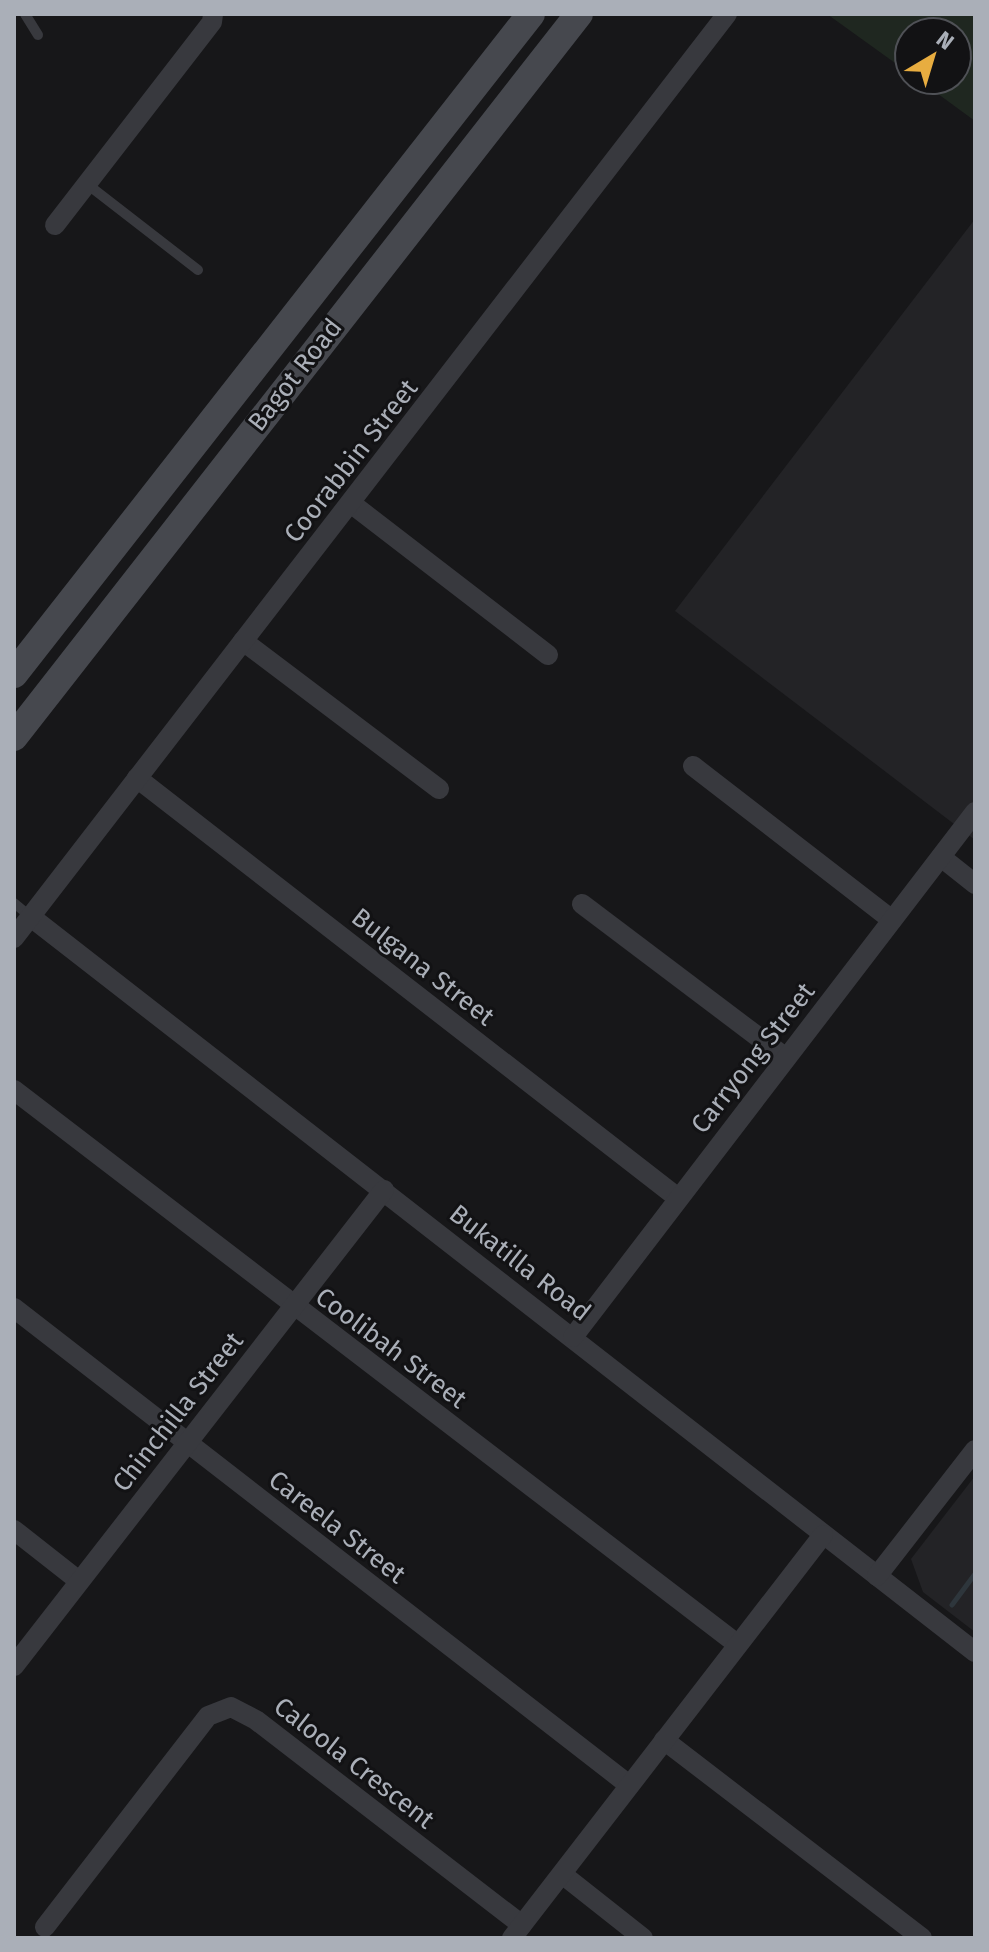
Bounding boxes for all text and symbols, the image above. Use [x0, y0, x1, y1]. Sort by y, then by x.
north arrow [893, 16, 973, 96]
text: N [931, 26, 959, 56]
street label: Bagot Road [241, 313, 349, 437]
street label: Coorabbin Street [278, 373, 425, 549]
street label: Bulgana Street [345, 902, 501, 1033]
street label: Carryong Street [685, 976, 822, 1139]
street label: Bukatilla Road [443, 1198, 597, 1328]
street label: Coolibah Street [309, 1281, 473, 1415]
street label: Chinchilla Street [106, 1326, 250, 1498]
street label: Careela Street [262, 1464, 412, 1590]
street label: Caloola Crescent [268, 1691, 441, 1836]

